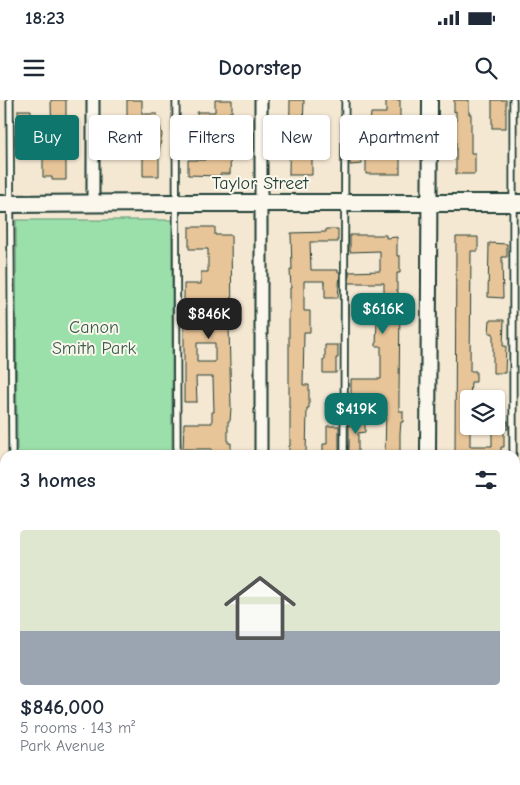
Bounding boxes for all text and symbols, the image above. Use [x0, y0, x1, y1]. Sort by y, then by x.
text: 18:23 [25, 7, 65, 29]
icon: menu [20, 54, 48, 82]
icon: search [472, 54, 500, 82]
text: Doorstep [218, 55, 302, 81]
chip: Buy [15, 115, 79, 160]
chip: Rent [89, 115, 160, 160]
chip: Filters [170, 115, 253, 160]
chip: New [263, 115, 330, 160]
chip: Apartment [340, 115, 457, 160]
street label: Taylor Street [212, 173, 309, 194]
pin: $616K [348, 292, 418, 335]
pin: $846K [174, 298, 244, 340]
text: $616K [362, 300, 404, 318]
text: $846K [188, 305, 230, 323]
park label: Canon Smith Park [52, 317, 136, 359]
map controls [460, 390, 505, 435]
button: layers [460, 390, 505, 435]
pin: $419K [321, 392, 391, 435]
text: $419K [336, 400, 376, 418]
icon: filters [472, 466, 500, 494]
text: 3 homes [20, 468, 96, 492]
icon: home [215, 563, 305, 653]
text: $846,000 [20, 695, 104, 719]
text: 5 rooms · 143 m² [20, 719, 135, 737]
text: Park Avenue [20, 737, 105, 755]

